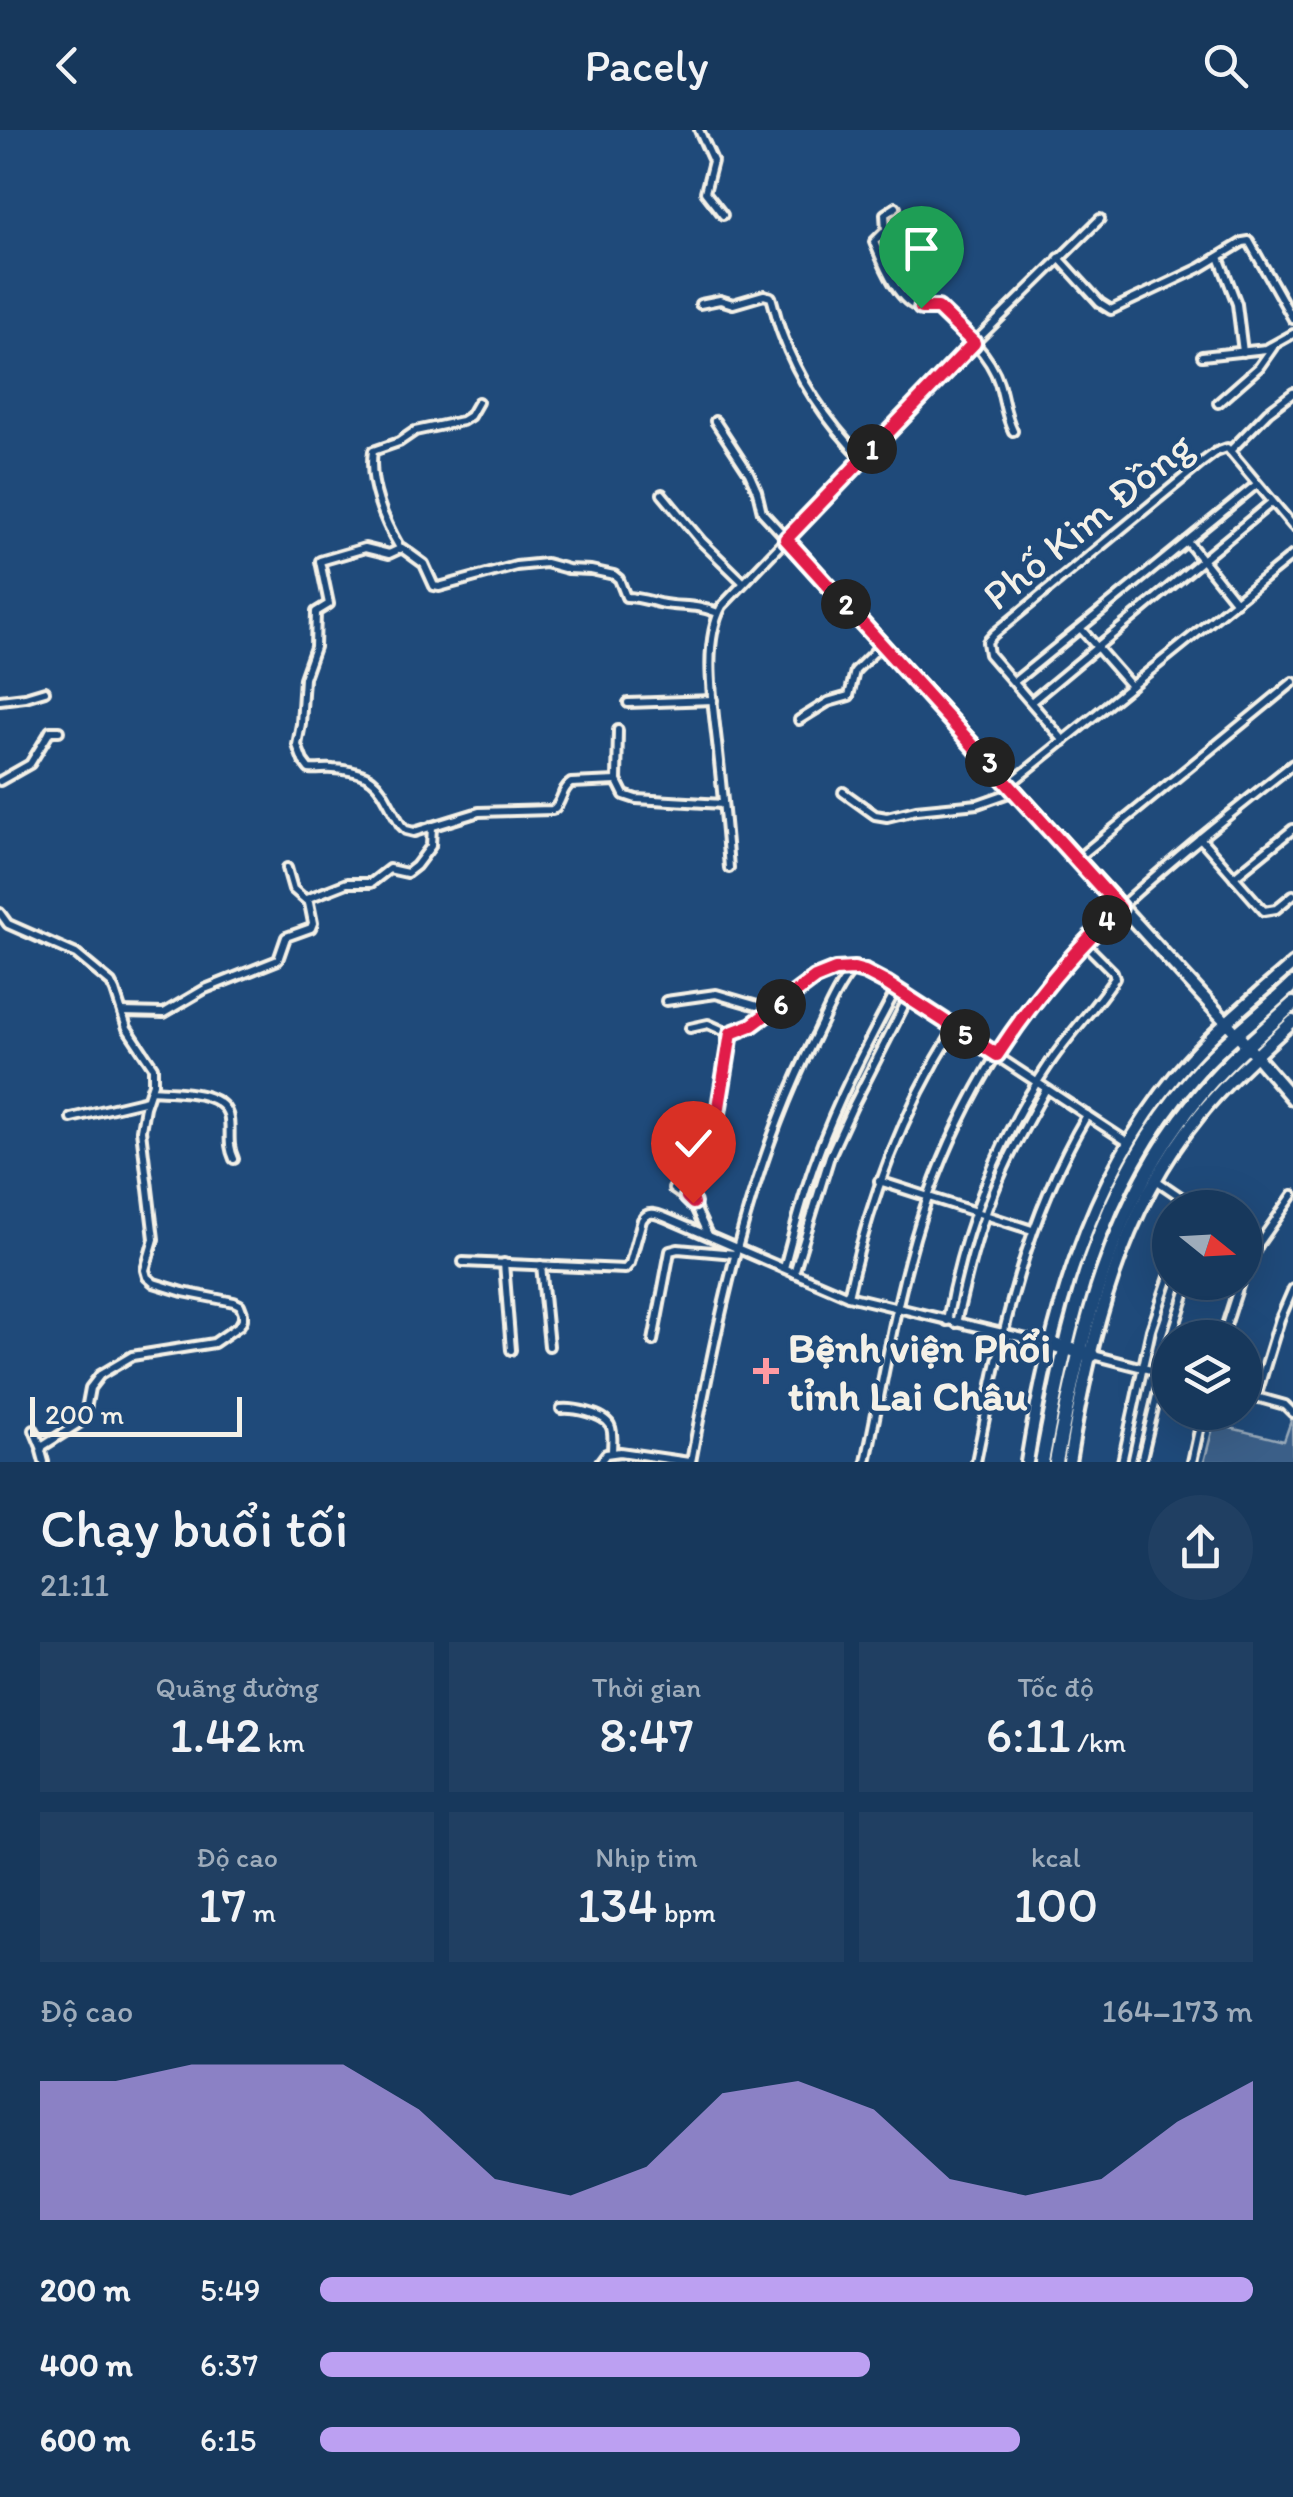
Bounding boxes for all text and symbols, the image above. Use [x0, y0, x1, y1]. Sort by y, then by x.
icon: back [40, 38, 95, 93]
text: Pacely [584, 38, 709, 92]
icon: search [1198, 38, 1253, 93]
pin [879, 206, 964, 309]
icon: arrive [894, 221, 949, 276]
street label: Phố Kim Đồng [972, 420, 1203, 620]
pin: 1 [847, 424, 897, 474]
text: 1 [866, 432, 879, 466]
pin: 2 [821, 579, 871, 629]
text: 2 [839, 587, 853, 621]
pin: 3 [965, 737, 1015, 787]
text: 3 [982, 745, 998, 779]
pin: 4 [1082, 895, 1132, 945]
text: 4 [1099, 903, 1115, 937]
pin: 6 [756, 979, 806, 1029]
text: 6 [774, 987, 788, 1021]
pin: 5 [940, 1009, 990, 1059]
text: 5 [958, 1017, 972, 1051]
pin [651, 1101, 736, 1204]
icon: check [666, 1116, 721, 1171]
north arrow [1152, 1190, 1262, 1300]
map controls [1152, 1190, 1262, 1430]
button: layers [1152, 1320, 1262, 1430]
place label: Bệnh viện Phổi tỉnh Lai Châu [788, 1322, 1051, 1421]
marker: Bệnh viện Phổi tỉnh Lai Châu [753, 1358, 779, 1384]
scale bar [30, 1392, 242, 1436]
text: 200 m [45, 1397, 124, 1431]
text: Chạy buổi tối [40, 1495, 348, 1561]
button: share [1148, 1495, 1253, 1600]
text: 21:11 [40, 1566, 109, 1604]
text: Quãng đường [156, 1670, 319, 1704]
text: Thời gian [592, 1670, 701, 1704]
text: Tốc độ [1018, 1670, 1094, 1704]
text: 1.42 [170, 1704, 261, 1765]
text: 8:47 [599, 1704, 694, 1765]
text: 6:11 [986, 1704, 1071, 1765]
text: km [261, 1725, 305, 1759]
text: /km [1071, 1725, 1126, 1759]
text: Độ cao [196, 1840, 278, 1874]
text: Nhịp tim [595, 1840, 698, 1874]
text: kcal [1031, 1840, 1081, 1874]
text: 17 [198, 1874, 246, 1935]
text: 134 [577, 1874, 658, 1935]
text: 100 [1013, 1874, 1098, 1935]
text: m [246, 1895, 276, 1929]
text: bpm [658, 1895, 716, 1929]
text: Độ cao [40, 1992, 133, 2030]
text: 164–173 m [1102, 1992, 1253, 2030]
text: 200 m [40, 2271, 130, 2309]
text: 5:49 [200, 2271, 261, 2309]
text: 400 m [40, 2346, 133, 2384]
text: 6:37 [200, 2346, 258, 2384]
text: 600 m [40, 2421, 130, 2459]
text: 6:15 [200, 2421, 256, 2459]

